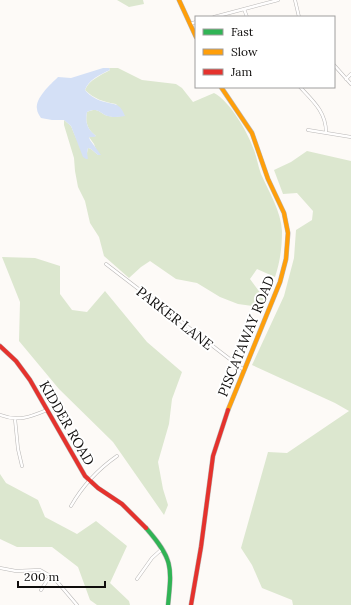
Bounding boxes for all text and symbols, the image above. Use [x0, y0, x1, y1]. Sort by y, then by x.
legend [195, 16, 335, 88]
text: Fast [231, 24, 254, 39]
text: Slow [231, 44, 258, 59]
text: Jam [230, 64, 252, 79]
street label: PISCATAWAY ROAD [214, 273, 278, 399]
street label: PARKER LANE [133, 282, 217, 354]
street label: KIDDER ROAD [35, 377, 99, 469]
scale bar [18, 563, 105, 589]
text: 200 m [24, 569, 60, 584]

